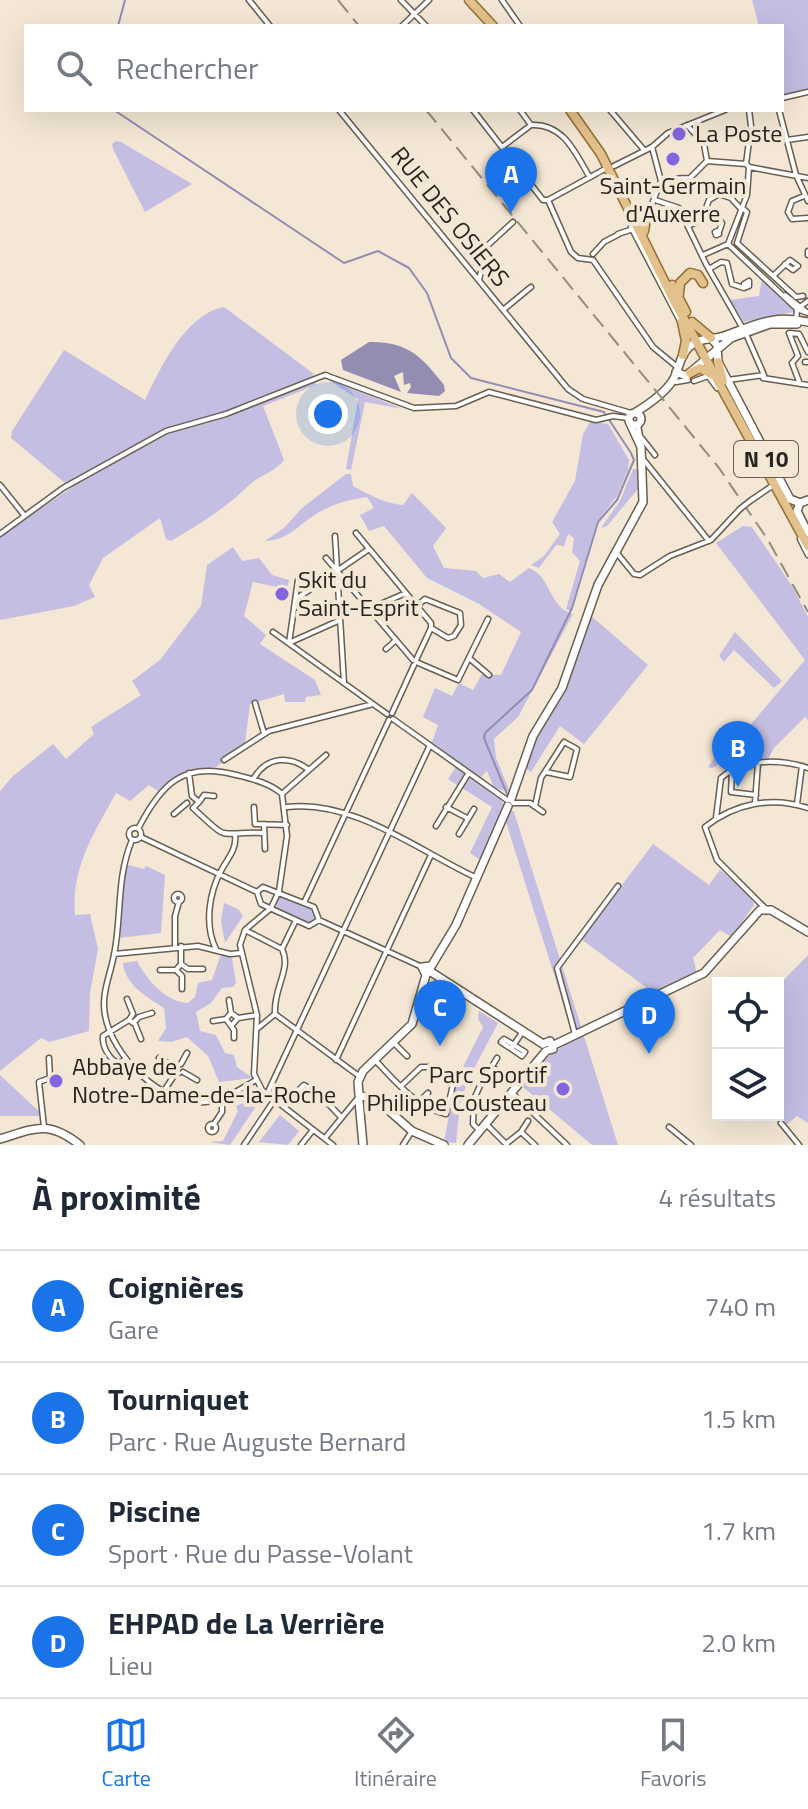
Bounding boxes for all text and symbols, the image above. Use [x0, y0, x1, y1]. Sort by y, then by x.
search box [24, 24, 784, 112]
text: Rechercher [116, 45, 259, 91]
icon: search [52, 46, 96, 90]
place label: La Poste [695, 115, 782, 151]
marker: La Poste [670, 125, 688, 143]
street label: RUE DES OSIERS [383, 138, 519, 294]
pin: A [485, 147, 537, 213]
marker: Saint-Germain d'Auxerre [664, 150, 682, 168]
place label: Saint-Germain d'Auxerre [600, 167, 746, 231]
your location [308, 394, 348, 434]
road number: N 10 [734, 441, 798, 477]
place label: Skit du Saint-Esprit [298, 561, 419, 625]
marker: Skit du Saint-Esprit [273, 585, 291, 603]
pin: B [712, 721, 764, 787]
map controls [712, 977, 784, 1121]
button: locate [712, 977, 784, 1049]
pin: C [414, 980, 466, 1046]
pin: D [623, 988, 675, 1054]
place label: Abbaye de Notre-Dame-de-la-Roche [72, 1048, 336, 1112]
button: layers [712, 1049, 784, 1121]
place label: Parc Sportif Philippe Cousteau [366, 1056, 547, 1120]
marker: Abbaye de Notre-Dame-de-la-Roche [47, 1072, 65, 1090]
marker: Parc Sportif Philippe Cousteau [554, 1080, 572, 1098]
text: À proximité [32, 1171, 201, 1223]
text: 4 résultats [659, 1178, 776, 1217]
text: Coignières [108, 1264, 244, 1310]
text: A [50, 1287, 66, 1326]
text: 740 m [705, 1287, 776, 1326]
text: Gare [108, 1310, 159, 1349]
text: Tourniquet [108, 1376, 249, 1422]
text: B [50, 1399, 66, 1438]
text: 1.5 km [701, 1399, 776, 1438]
text: Parc · Rue Auguste Bernard [108, 1422, 406, 1461]
text: Piscine [108, 1488, 201, 1534]
text: C [51, 1511, 65, 1550]
text: 1.7 km [701, 1511, 776, 1550]
text: Sport · Rue du Passe-Volant [108, 1534, 413, 1573]
text: EHPAD de La Verrière [108, 1600, 385, 1646]
text: D [50, 1623, 66, 1662]
text: 2.0 km [701, 1623, 776, 1662]
text: Lieu [108, 1646, 153, 1685]
tab: Carte [102, 1713, 151, 1795]
tab: Itinéraire [354, 1713, 437, 1795]
tab: Favoris [640, 1713, 706, 1795]

